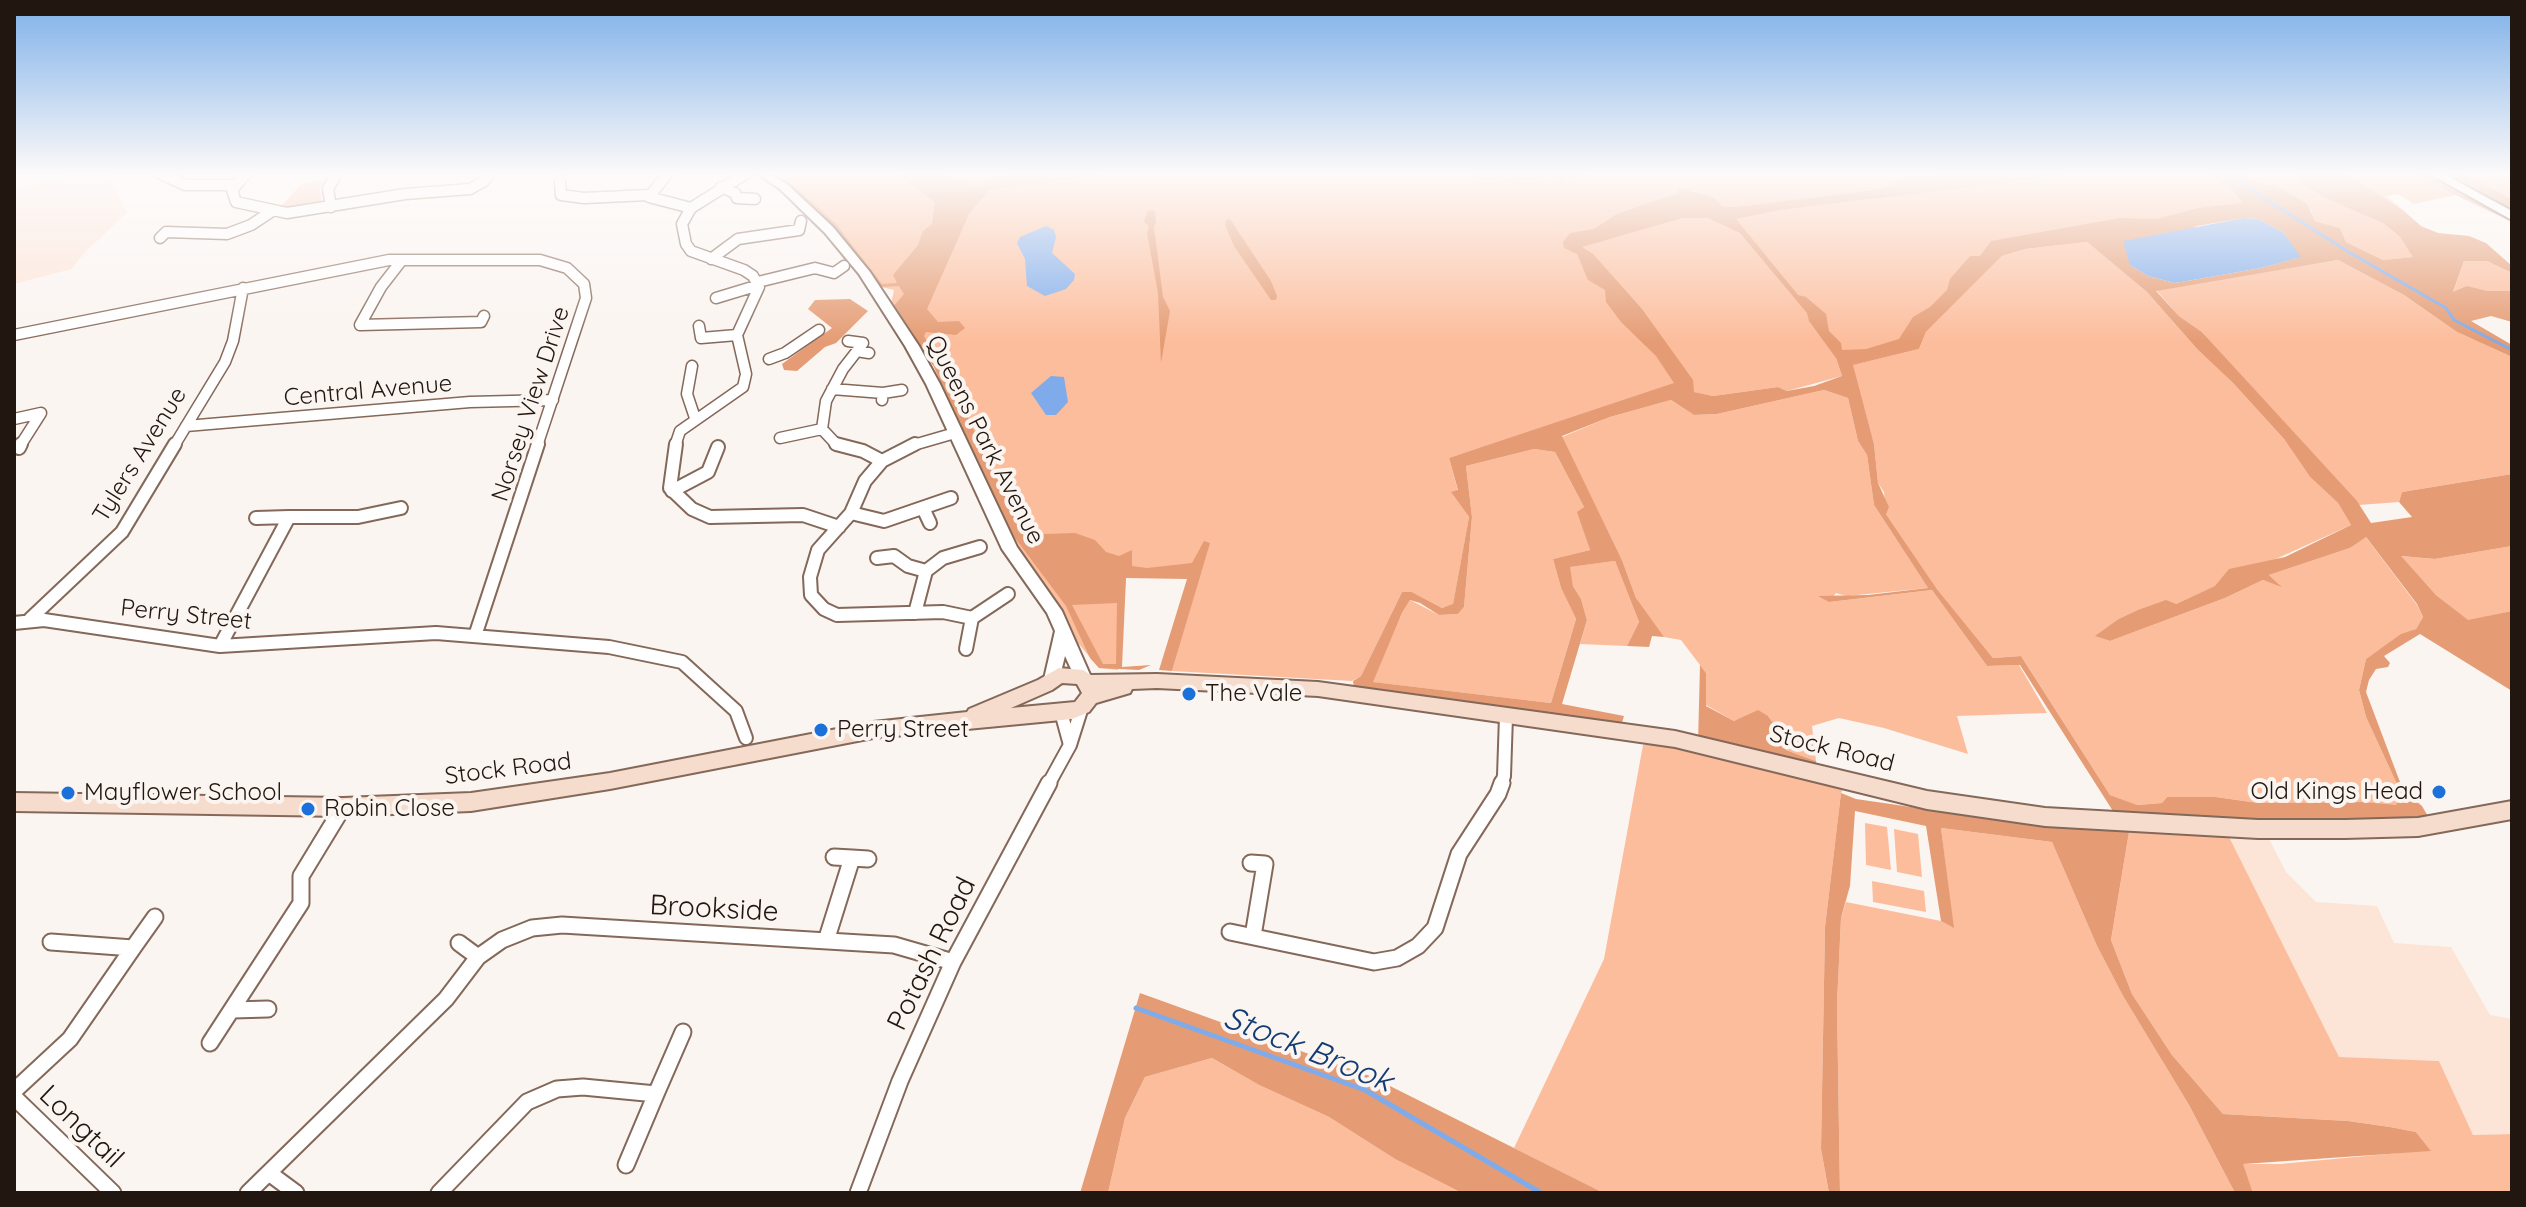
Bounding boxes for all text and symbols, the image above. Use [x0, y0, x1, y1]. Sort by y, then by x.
street label: Norsey View Drive [486, 303, 576, 505]
street label: Queens Park Avenue [920, 331, 1050, 549]
street label: Central Avenue [283, 369, 453, 413]
street label: Tylers Avenue [87, 382, 193, 528]
street label: Perry Street [119, 594, 253, 636]
place label: The Vale [1205, 680, 1302, 708]
marker: The Vale [1180, 685, 1198, 703]
place label: Perry Street [837, 716, 969, 744]
street label: Stock Road [1767, 720, 1897, 778]
marker: Perry Street [812, 721, 830, 739]
street label: Stock Road [443, 747, 573, 791]
place label: Old Kings Head [2250, 778, 2423, 806]
place label: Mayflower School [84, 779, 282, 807]
marker: Old Kings Head [2430, 783, 2448, 801]
marker: Mayflower School [59, 784, 77, 802]
place label: Robin Close [324, 795, 455, 823]
marker: Robin Close [299, 800, 317, 818]
street label: Potash Road [881, 872, 983, 1036]
street label: Brookside [649, 889, 779, 929]
water label: Stock Brook [1218, 999, 1398, 1101]
street label: Longtail [32, 1079, 130, 1175]

